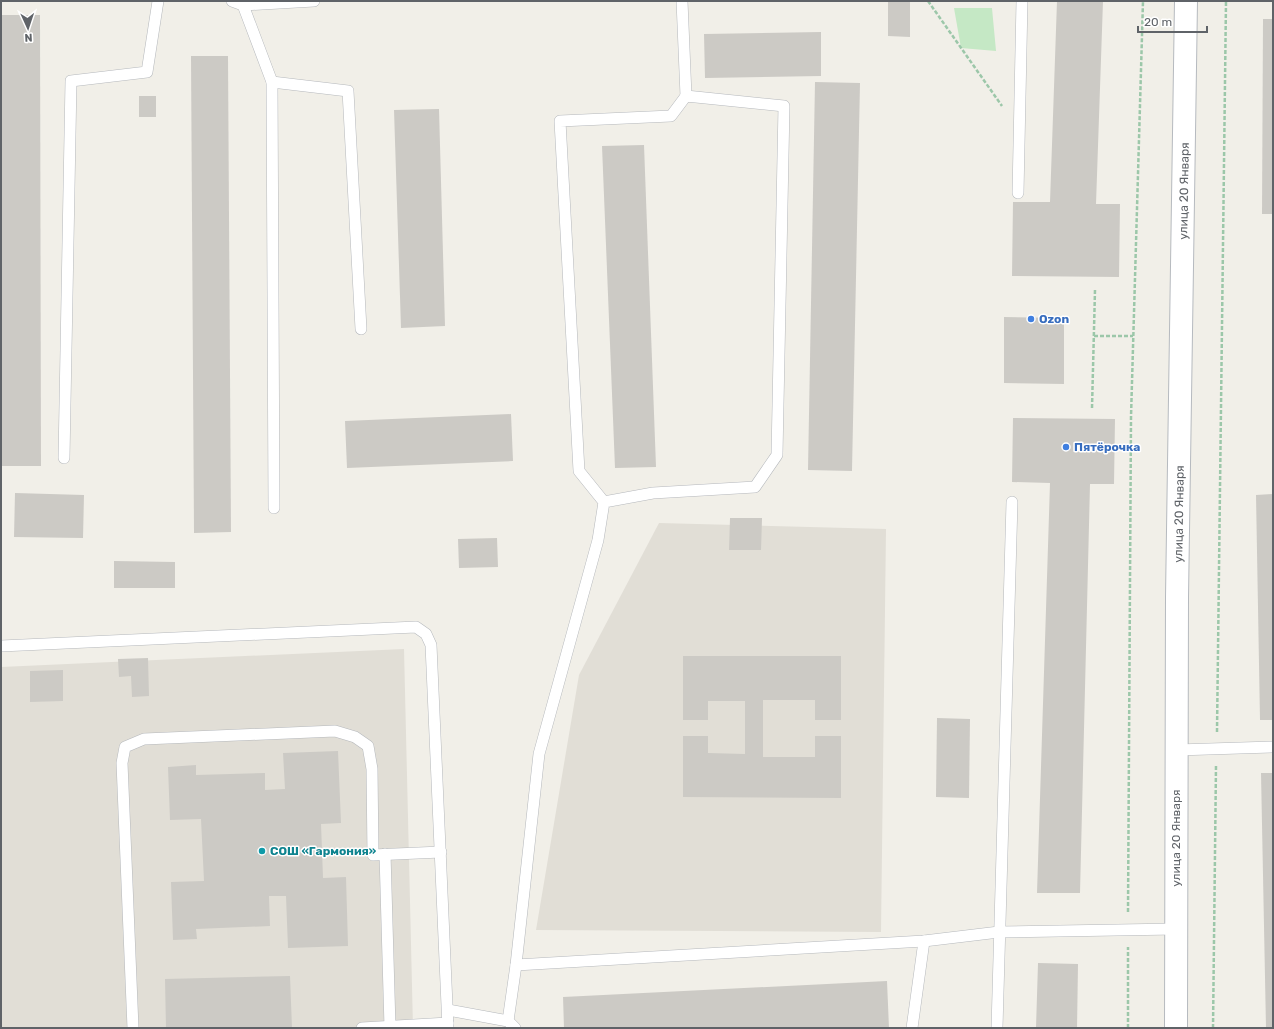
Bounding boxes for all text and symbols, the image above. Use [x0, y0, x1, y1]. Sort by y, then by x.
north arrow [8, 8, 48, 48]
scale bar [1138, 8, 1207, 34]
text: 20 m [1144, 15, 1172, 29]
text: N [24, 31, 33, 44]
street label: улица 20 Января [1176, 142, 1192, 240]
place label: Ozon [1039, 312, 1069, 326]
marker: Ozon [1026, 314, 1036, 324]
place label: Пятёрочка [1074, 440, 1140, 454]
marker: Пятёрочка [1061, 442, 1071, 452]
street label: улица 20 Января [1171, 465, 1187, 563]
street label: улица 20 Января [1169, 789, 1183, 887]
place label: СОШ «Гармония» [270, 844, 377, 858]
marker: СОШ «Гармония» [257, 846, 267, 856]

